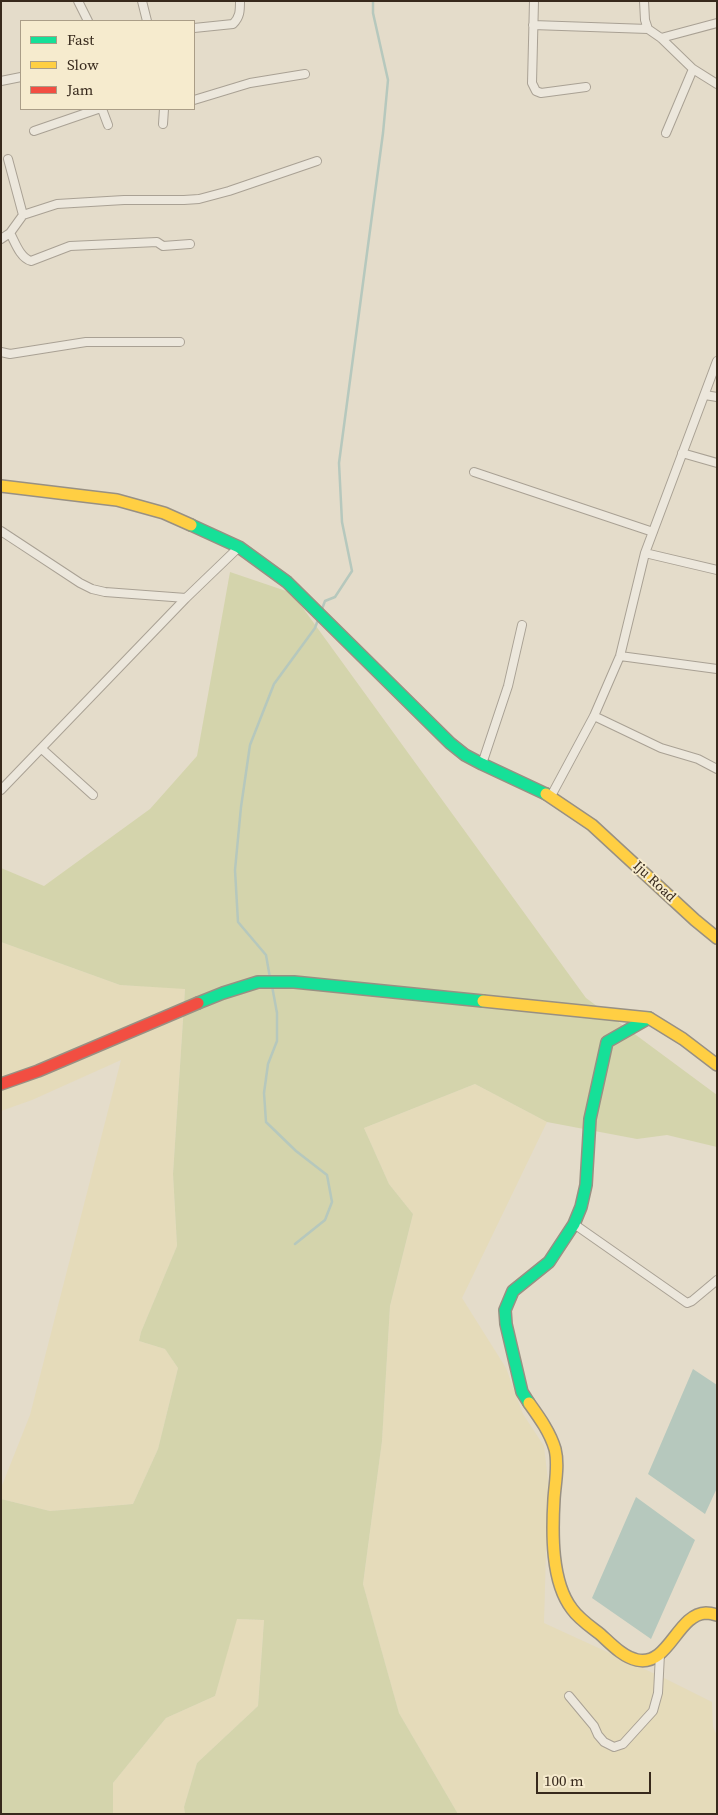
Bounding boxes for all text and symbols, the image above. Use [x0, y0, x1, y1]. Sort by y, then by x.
legend [20, 20, 195, 110]
text: Fast [67, 29, 94, 50]
text: Slow [67, 54, 99, 75]
text: Jam [67, 79, 93, 100]
street label: Iju Road [629, 858, 679, 906]
scale bar [538, 1762, 653, 1794]
text: 100 m [544, 1770, 584, 1791]

